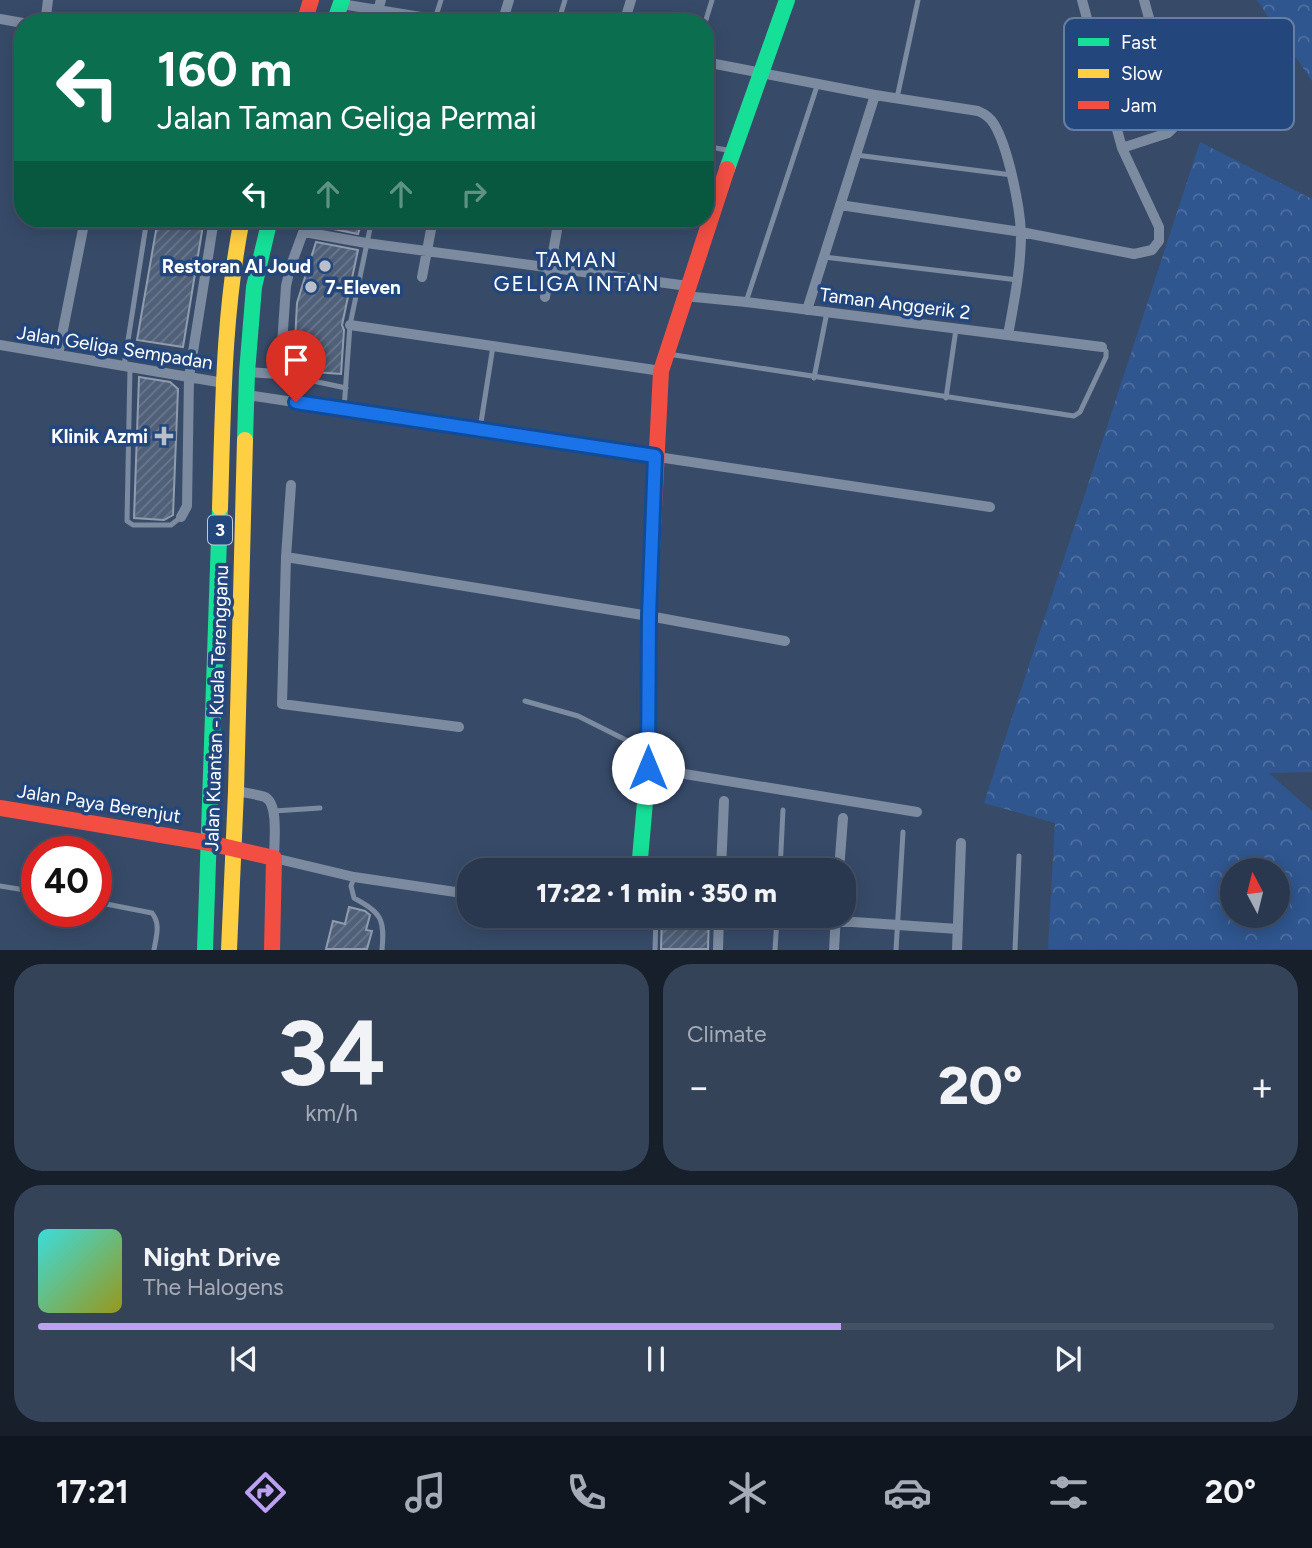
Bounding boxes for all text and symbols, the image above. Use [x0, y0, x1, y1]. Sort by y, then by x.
legend [1064, 18, 1294, 130]
text: Fast [1121, 31, 1157, 54]
text: 160 m [157, 39, 292, 98]
icon: left [42, 42, 133, 133]
text: Slow [1121, 62, 1163, 85]
text: Jam [1121, 94, 1157, 117]
text: Jalan Taman Geliga Permai [157, 99, 537, 137]
icon: left [236, 175, 274, 213]
icon: ahead [309, 175, 347, 213]
icon: ahead [382, 175, 420, 213]
icon: right [455, 175, 493, 213]
district label: TAMAN GELIGA INTAN [494, 247, 660, 296]
place label: Restoran Al Joud [162, 255, 311, 278]
marker: Restoran Al Joud [317, 258, 333, 274]
place label: 7-Eleven [325, 276, 401, 299]
marker: 7-Eleven [303, 279, 319, 295]
street label: Taman Anggerik 2 [818, 283, 972, 324]
street label: Jalan Geliga Sempadan [15, 321, 215, 374]
pin [266, 330, 326, 402]
icon: arrive [277, 341, 315, 379]
place label: Klinik Azmi [51, 425, 148, 448]
marker: Klinik Azmi [154, 426, 174, 446]
road number: 3 [208, 516, 232, 544]
street label: Jalan Kuantan - Kuala Terengganu [200, 564, 233, 852]
position arrow [611, 731, 685, 805]
street label: Jalan Paya Berenjut [15, 779, 182, 828]
speed limit sign: 40 [21, 836, 112, 927]
north arrow [1220, 858, 1290, 928]
map controls [1220, 858, 1290, 928]
text: 17:22 · 1 min · 350 m [536, 877, 777, 909]
text: 34 [277, 999, 386, 1108]
text: Climate [687, 1020, 766, 1048]
text: 20° [938, 1055, 1023, 1117]
text: − [687, 1064, 711, 1110]
text: + [1250, 1064, 1274, 1110]
text: km/h [305, 1099, 358, 1127]
text: Night Drive [143, 1241, 280, 1273]
text: The Halogens [143, 1273, 284, 1301]
icon: previous [225, 1340, 263, 1378]
icon: pause [637, 1340, 675, 1378]
icon: next [1049, 1340, 1087, 1378]
icon: directions [241, 1468, 290, 1517]
icon: music [401, 1468, 450, 1517]
icon: phone [562, 1468, 611, 1517]
icon: climate [723, 1468, 772, 1517]
icon: car [883, 1468, 932, 1517]
icon: filters [1044, 1468, 1093, 1517]
text: 17:21 [56, 1473, 129, 1511]
text: 20° [1205, 1473, 1256, 1511]

